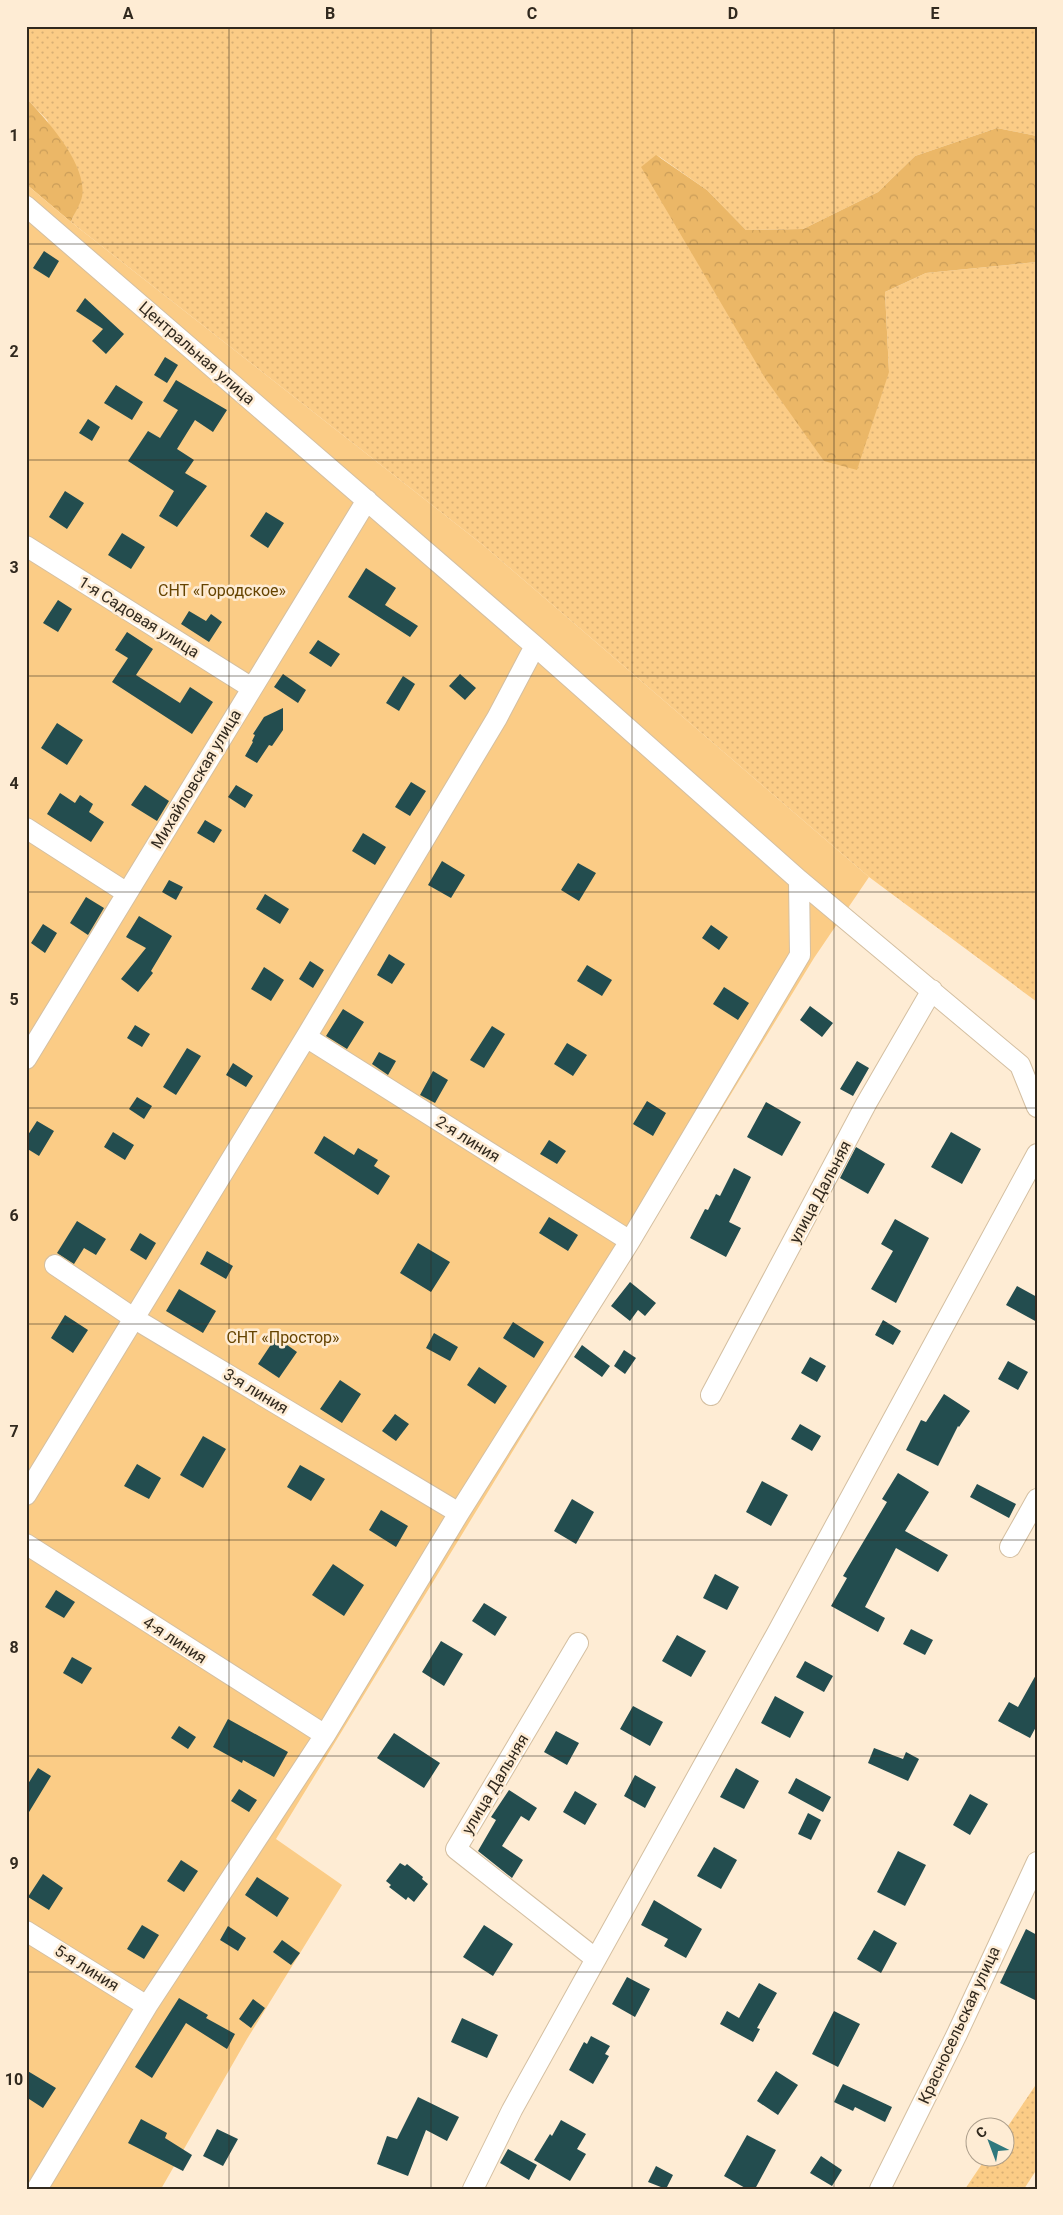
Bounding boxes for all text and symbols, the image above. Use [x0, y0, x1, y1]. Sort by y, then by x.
text: A [123, 4, 134, 23]
text: B [325, 4, 335, 23]
text: C [527, 4, 537, 23]
text: D [728, 4, 738, 23]
text: E [931, 4, 940, 23]
text: 1 [9, 126, 19, 145]
street label: Центральная улица [135, 297, 259, 409]
text: 2 [9, 342, 19, 361]
text: 3 [9, 558, 19, 577]
street label: 1-я Садовая улица [75, 572, 203, 662]
park label: СНТ «Городское» [158, 581, 286, 600]
street label: Михайловская улица [147, 706, 245, 852]
text: 4 [9, 774, 19, 793]
text: 5 [9, 990, 19, 1009]
street label: 2-я линия [432, 1112, 504, 1166]
street label: улица Дальняя [785, 1137, 855, 1247]
text: 6 [9, 1206, 19, 1225]
park label: СНТ «Простор» [226, 1328, 340, 1347]
street label: 3-я линия [220, 1364, 292, 1418]
text: 7 [9, 1422, 19, 1441]
street label: 4-я линия [140, 1612, 210, 1668]
text: 8 [9, 1638, 19, 1657]
street label: улица Дальняя [458, 1731, 532, 1837]
text: 9 [9, 1854, 19, 1873]
street label: 5-я линия [51, 1941, 123, 1995]
street label: Красносельская улица [914, 1943, 1004, 2107]
text: 10 [5, 2070, 23, 2089]
north arrow [966, 2118, 1016, 2168]
text: С [973, 2123, 990, 2141]

